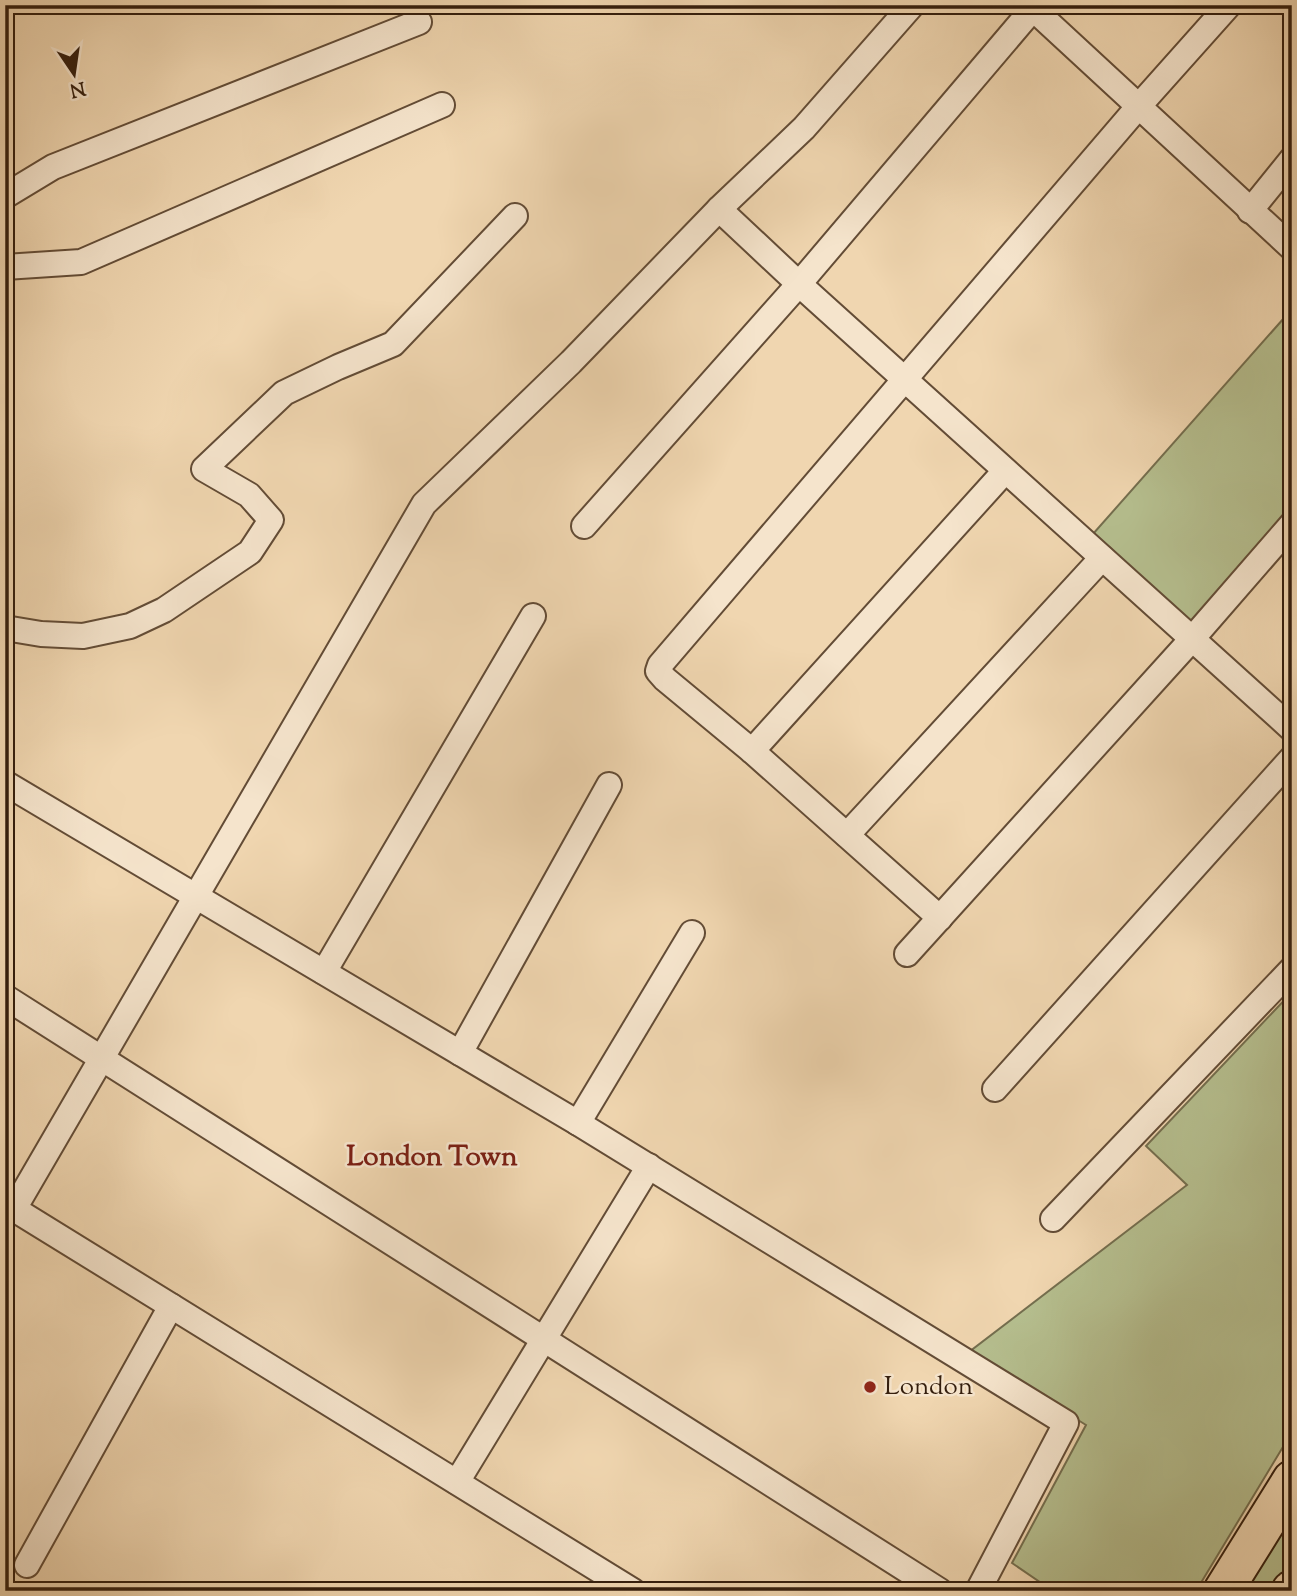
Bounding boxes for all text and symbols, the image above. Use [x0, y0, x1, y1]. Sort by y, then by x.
north arrow [38, 38, 108, 108]
text: N [67, 73, 88, 103]
district label: London Town [346, 1138, 518, 1178]
place label: London [884, 1369, 973, 1406]
marker: London [862, 1379, 878, 1395]

